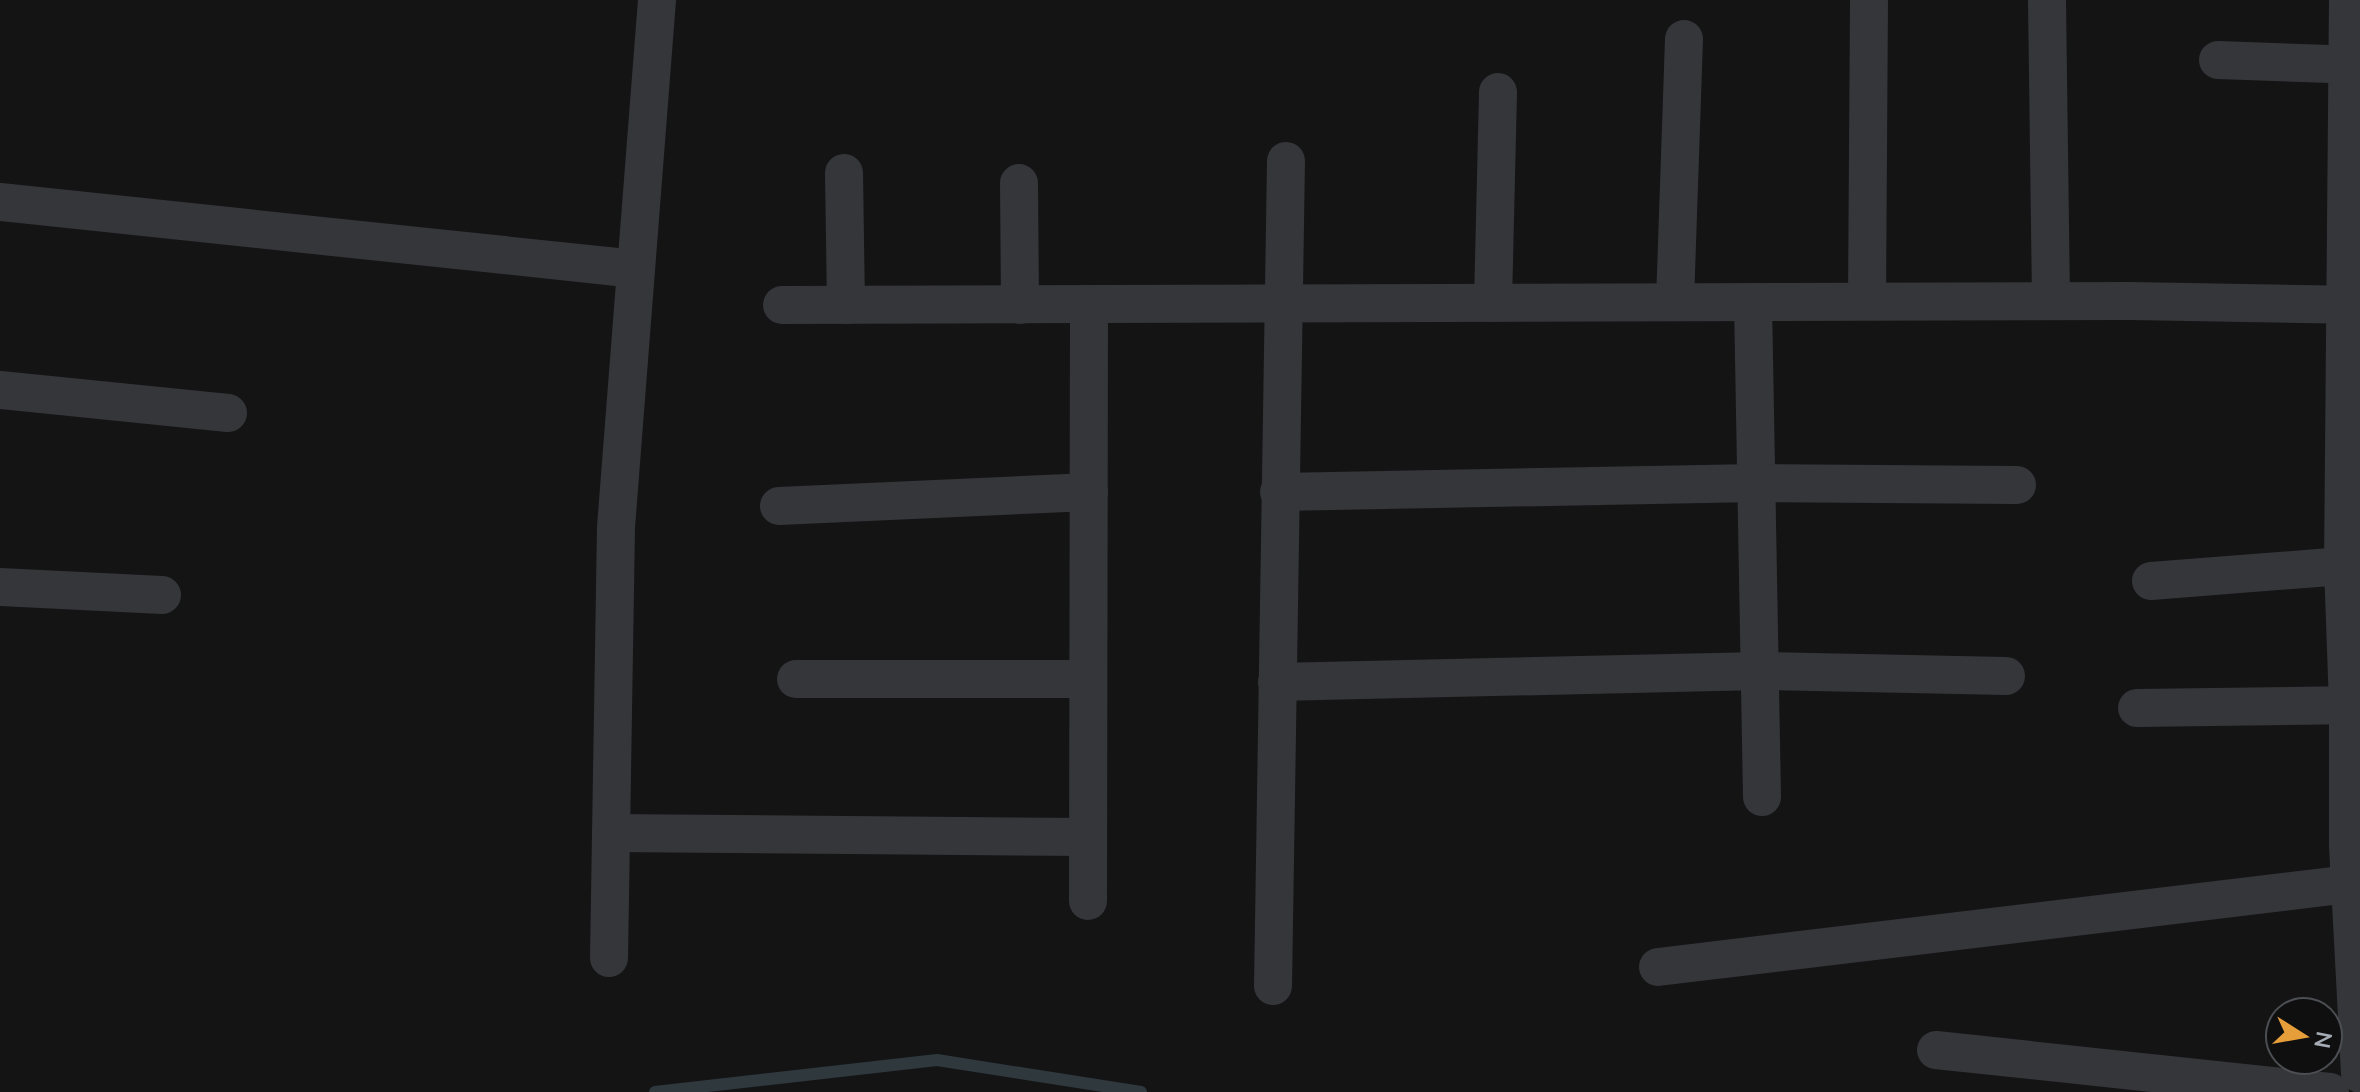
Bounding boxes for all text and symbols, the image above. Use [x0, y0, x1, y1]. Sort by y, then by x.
north arrow [2264, 996, 2344, 1076]
text: N [2308, 1029, 2339, 1051]

